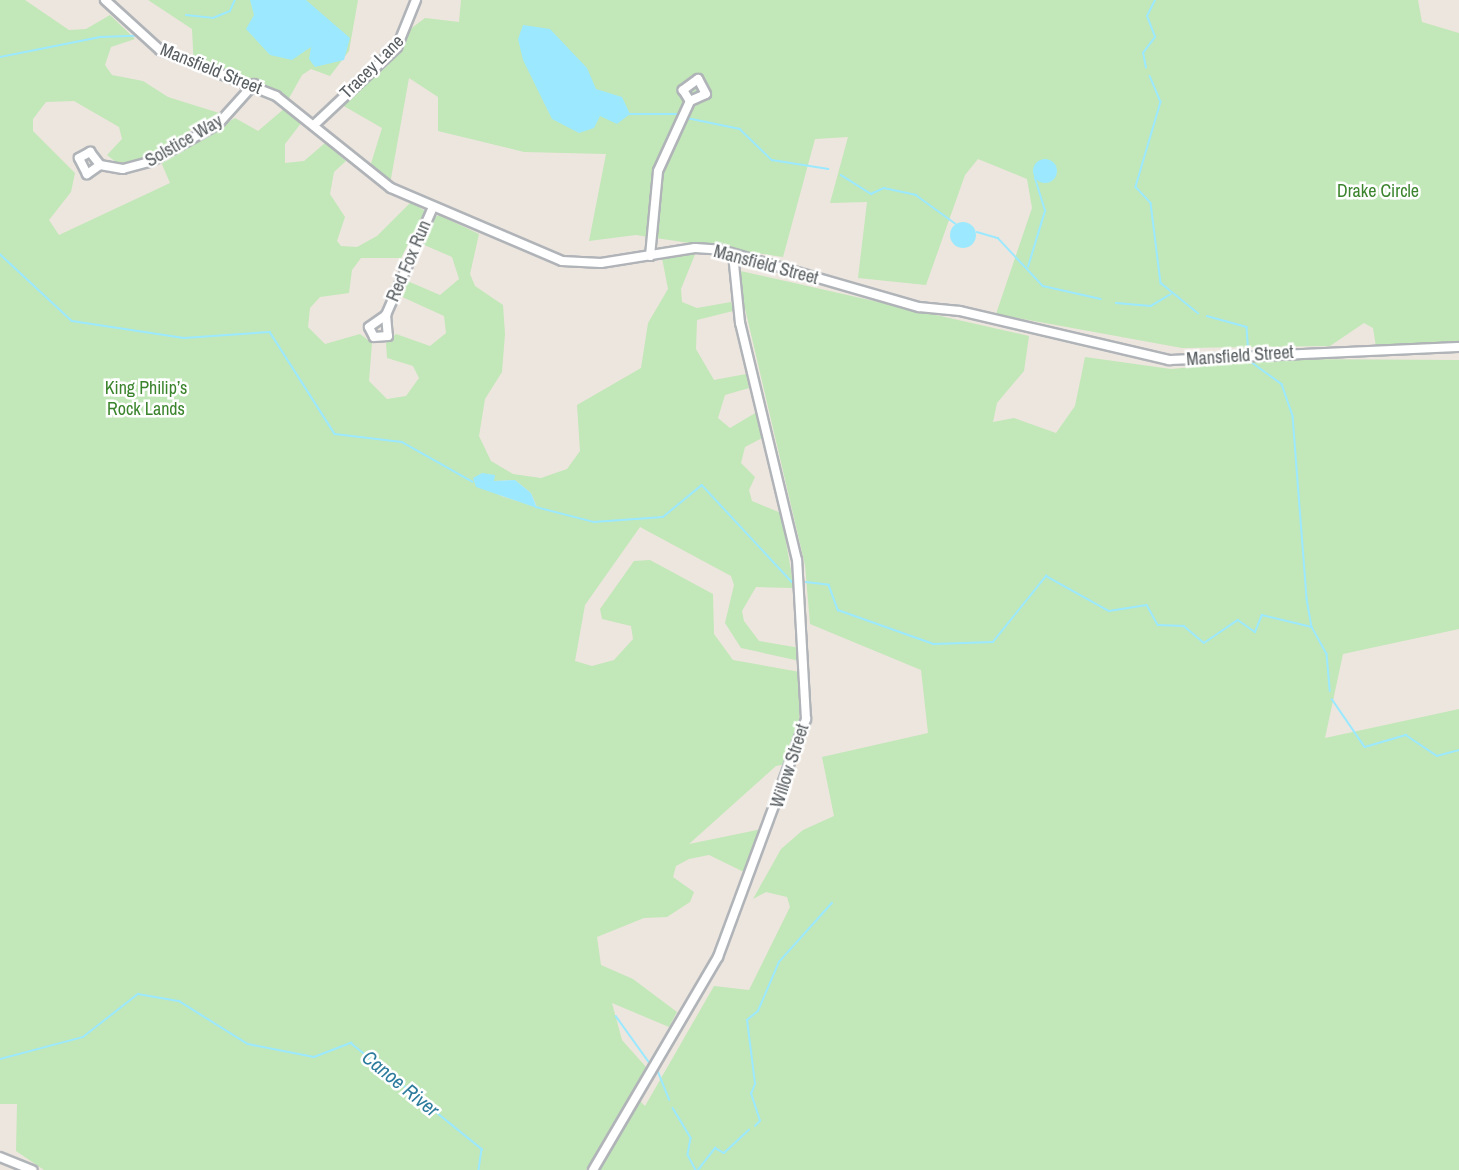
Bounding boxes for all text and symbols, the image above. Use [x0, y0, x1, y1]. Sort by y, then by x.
street label: Tracey Lane [336, 31, 408, 103]
street label: Mansfield Street [157, 39, 265, 99]
street label: Solstice Way [142, 110, 226, 172]
park label: Drake Circle [1337, 180, 1419, 202]
street label: Red Fox Run [382, 217, 436, 305]
street label: Mansfield Street [711, 241, 821, 289]
street label: Mansfield Street [1186, 341, 1294, 371]
park label: King Philip’s Rock Lands [105, 378, 187, 420]
street label: Willow Street [766, 721, 814, 811]
water label: Canoe River [358, 1045, 444, 1121]

